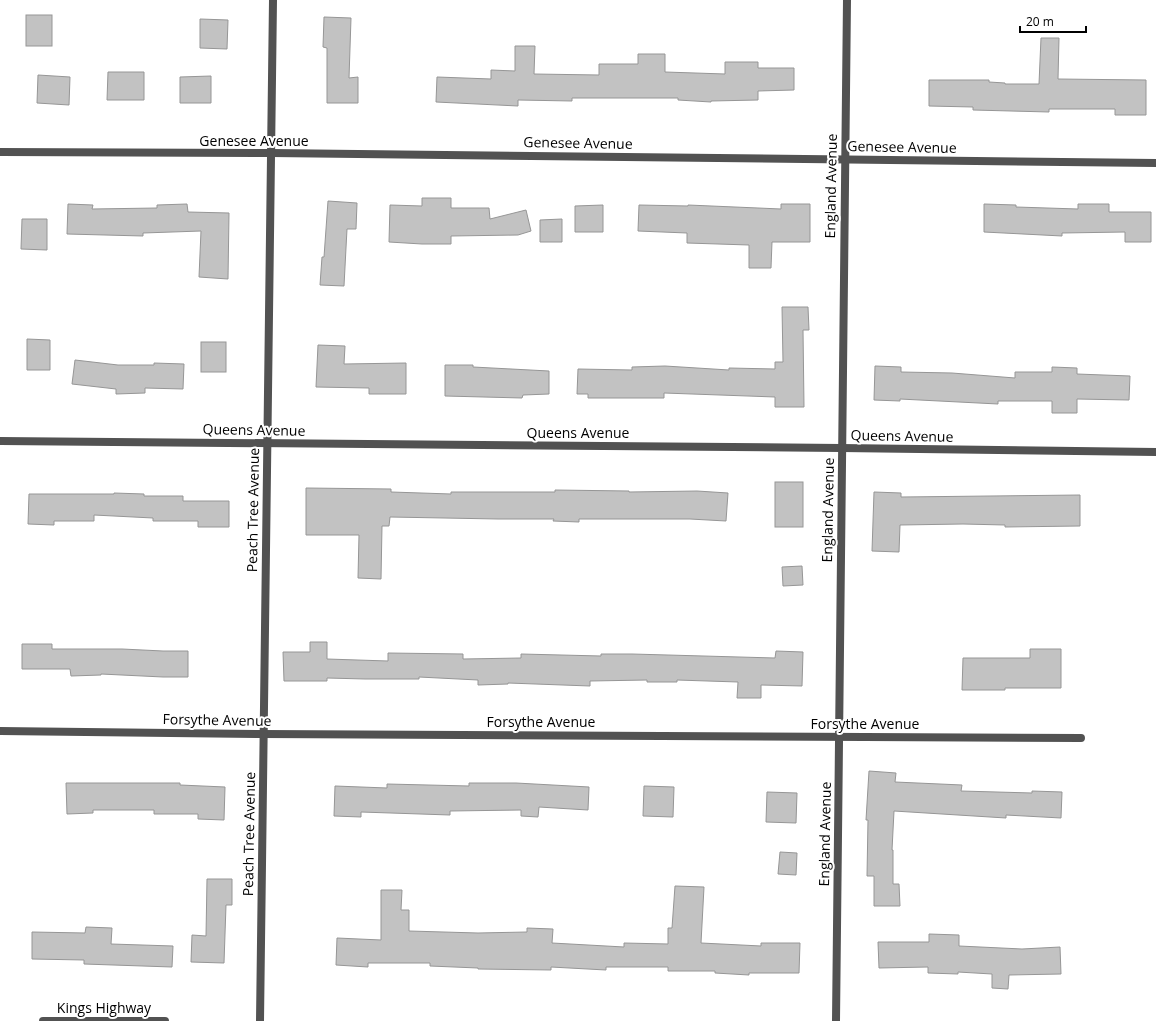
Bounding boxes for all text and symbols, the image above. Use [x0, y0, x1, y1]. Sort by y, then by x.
scale bar [1020, 8, 1086, 34]
text: 20 m [1026, 13, 1054, 30]
street label: Genesee Avenue [199, 131, 309, 150]
street label: Genesee Avenue [523, 132, 633, 153]
street label: England Avenue [820, 133, 841, 239]
street label: Genesee Avenue [847, 136, 957, 157]
street label: Queens Avenue [202, 419, 306, 440]
street label: Queens Avenue [527, 423, 630, 442]
street label: Queens Avenue [850, 425, 954, 446]
street label: Peach Tree Avenue [242, 447, 263, 572]
street label: England Avenue [817, 457, 838, 563]
street label: Forsythe Avenue [162, 709, 272, 730]
street label: Forsythe Avenue [487, 712, 596, 731]
street label: Forsythe Avenue [811, 714, 920, 733]
street label: Peach Tree Avenue [238, 771, 259, 896]
street label: England Avenue [814, 781, 835, 887]
street label: Kings Highway [57, 998, 152, 1017]

